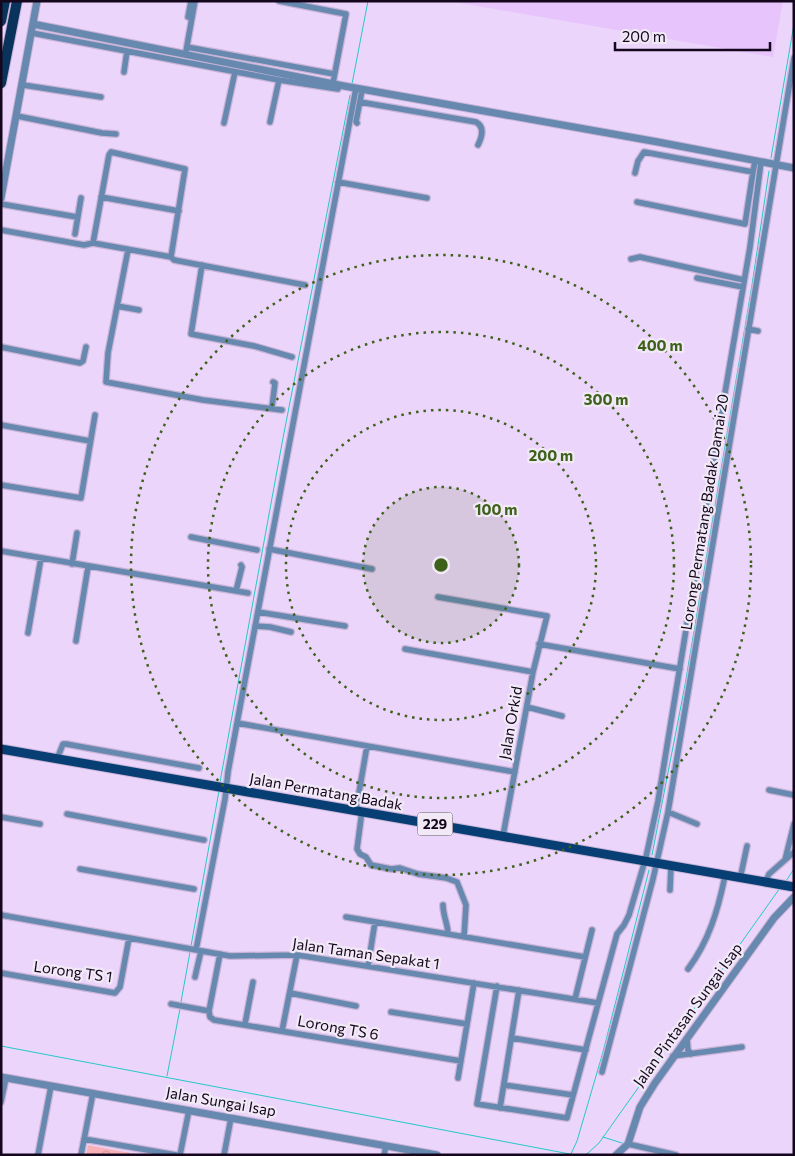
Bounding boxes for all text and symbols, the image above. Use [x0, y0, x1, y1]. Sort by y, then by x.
scale bar [615, 20, 770, 52]
text: 200 m [622, 27, 666, 45]
text: 400 m [637, 336, 683, 354]
text: 300 m [584, 390, 628, 408]
street label: Lorong Permatang Badak Damai 20 [676, 392, 732, 631]
text: 200 m [529, 446, 573, 464]
text: 100 m [475, 500, 517, 518]
centre of rings [432, 556, 450, 574]
street label: Jalan Orkid [495, 685, 525, 761]
street label: Jalan Permatang Badak [248, 769, 404, 813]
road number: 229 [418, 812, 452, 836]
street label: Jalan Taman Sepakat 1 [291, 934, 441, 972]
street label: Jalan Pintasan Sungai Isap [629, 939, 746, 1090]
street label: Lorong TS 1 [33, 957, 114, 985]
street label: Lorong TS 6 [296, 1011, 380, 1043]
street label: Jalan Sungai Isap [165, 1082, 278, 1120]

